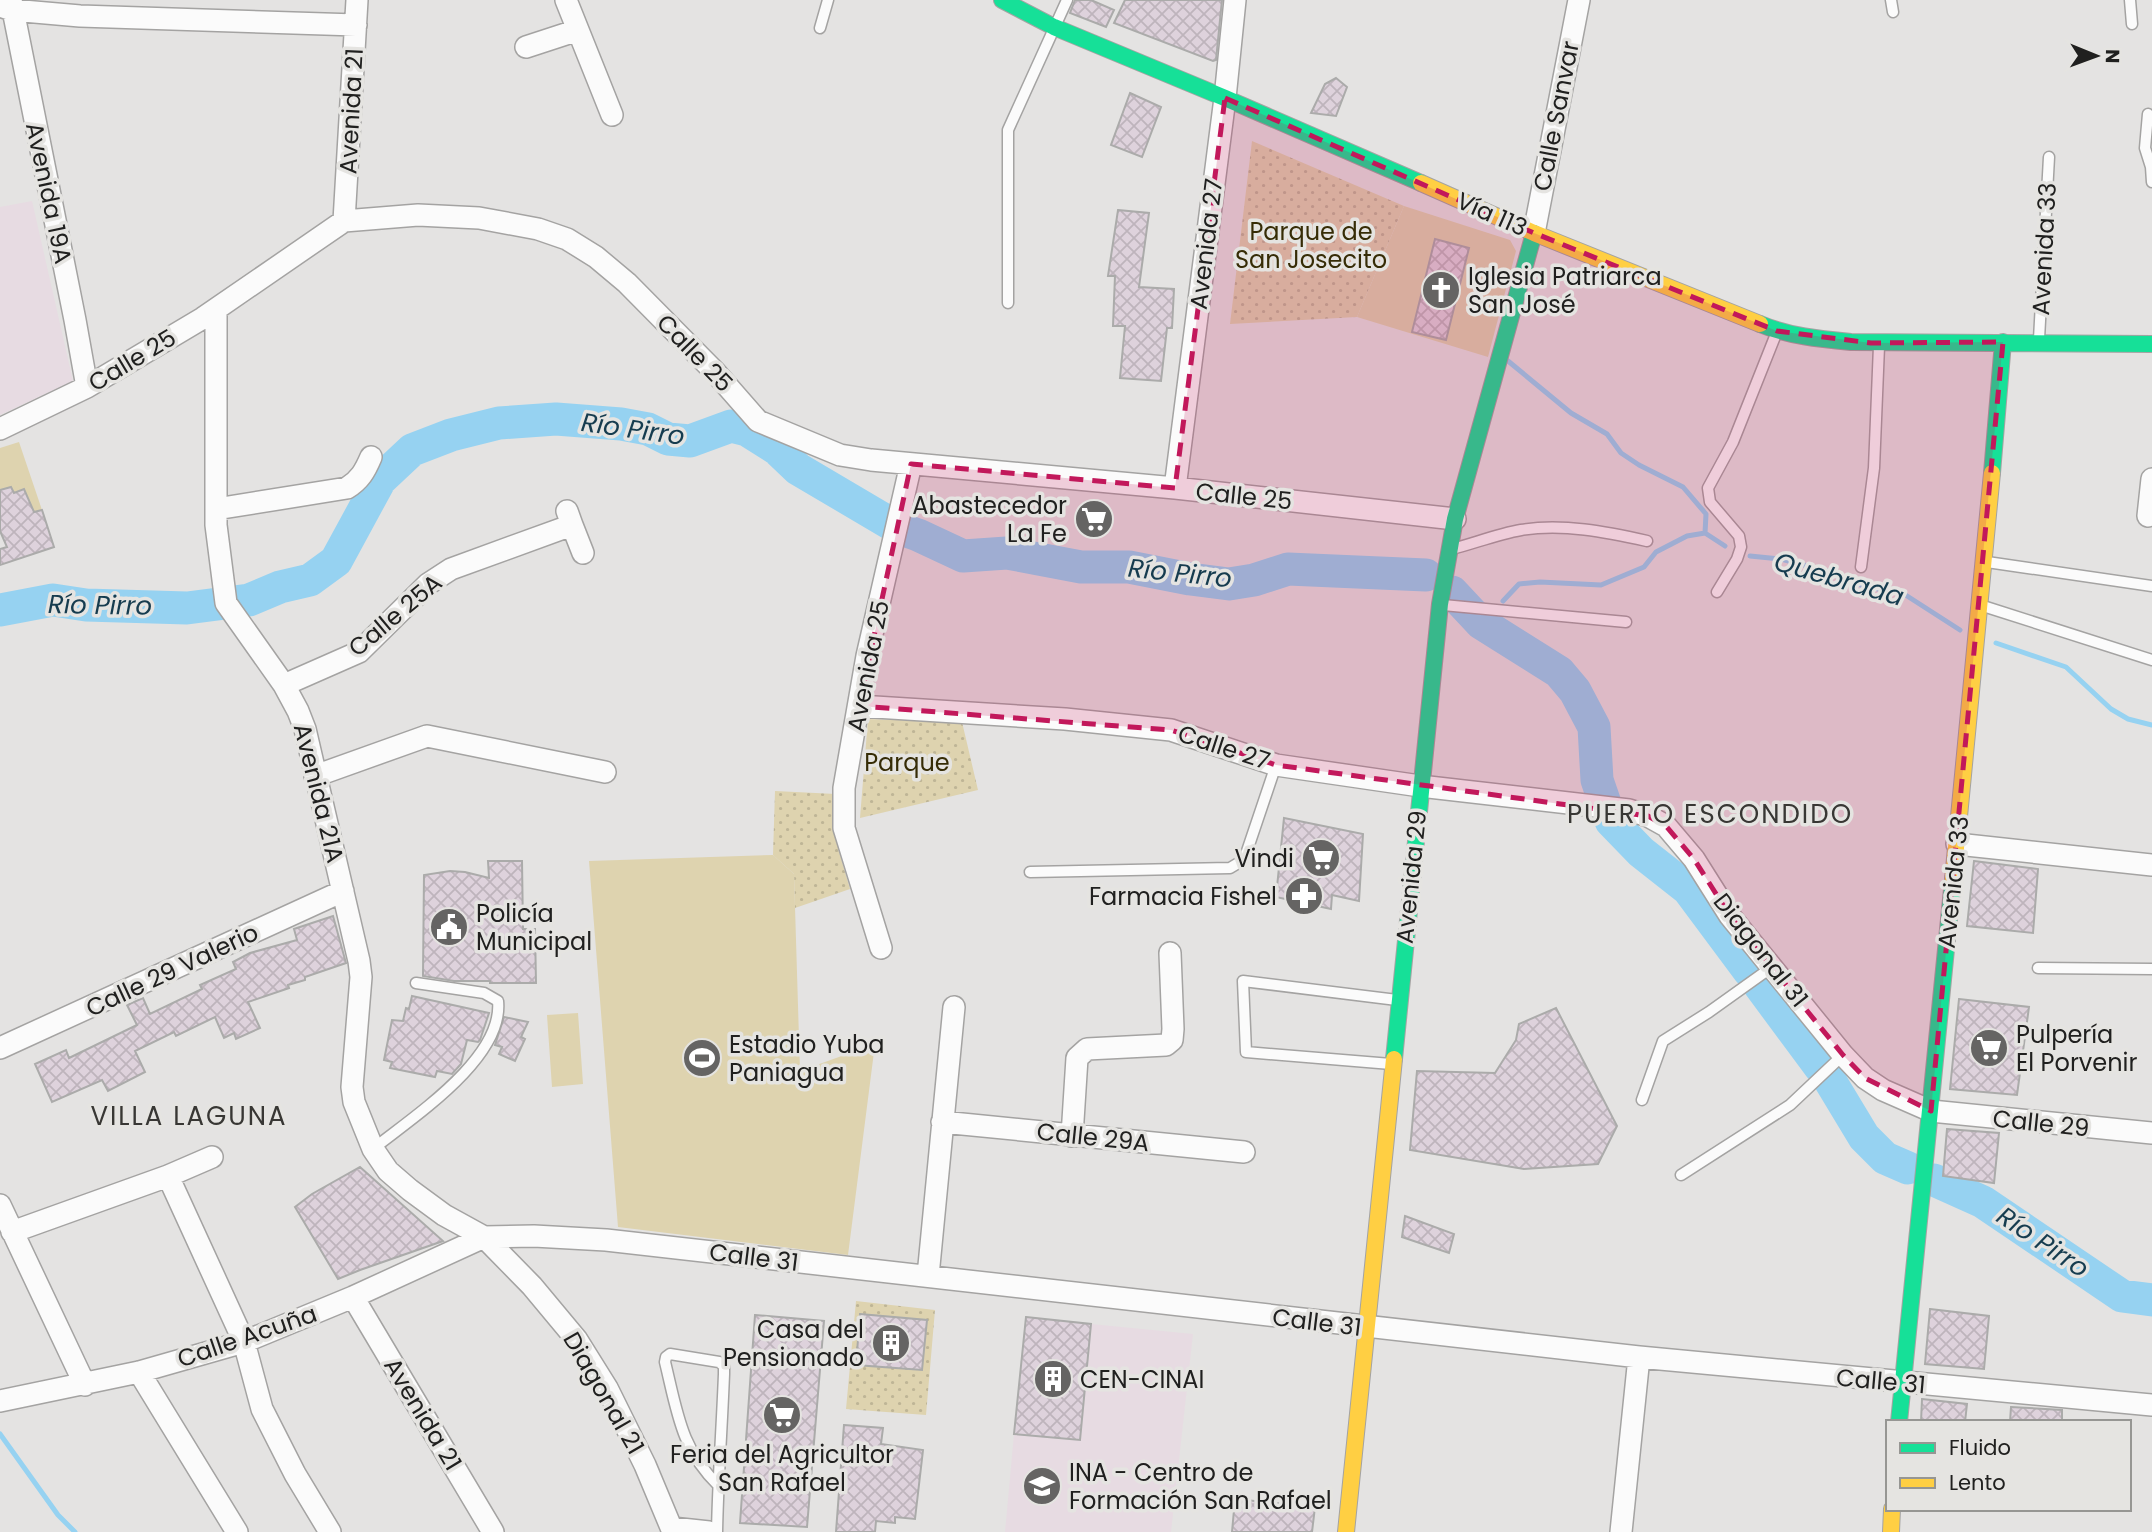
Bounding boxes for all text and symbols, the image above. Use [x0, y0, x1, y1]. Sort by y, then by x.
north arrow [2061, 21, 2131, 91]
street label: Calle Sanvar [1525, 38, 1587, 194]
street label: Avenida 21 [331, 47, 371, 175]
text: N [2099, 49, 2126, 64]
street label: Avenida 19A [18, 119, 80, 267]
street label: Avenida 27 [1182, 177, 1230, 311]
street label: Avenida 33 [2024, 182, 2064, 316]
street label: Vía 113 [1451, 184, 1533, 244]
park label: Parque de San Josecito [1235, 215, 1387, 276]
place label: Iglesia Patriarca San José [1468, 260, 1662, 321]
church icon: Iglesia Patriarca San José [1420, 269, 1462, 311]
street label: Calle 25 [650, 307, 740, 399]
street label: Calle 25 [82, 321, 182, 399]
water label: Río Pirro [579, 404, 687, 454]
street label: Calle 25 [1194, 475, 1294, 517]
place label: Abastecedor La Fe [912, 489, 1067, 550]
supermarket icon: Abastecedor La Fe [1073, 498, 1115, 540]
water label: Quebrada [1770, 543, 1908, 615]
water label: Río Pirro [1126, 550, 1234, 596]
street label: Calle 25A [341, 566, 449, 664]
water label: Río Pirro [48, 586, 152, 624]
street label: Avenida 25 [839, 597, 897, 735]
street label: Calle 27 [1174, 717, 1274, 777]
street label: Avenida 21A [286, 720, 352, 866]
park label: Parque [864, 746, 950, 779]
district label: PUERTO ESCONDIDO [1567, 796, 1853, 832]
street label: Avenida 29 [1388, 809, 1434, 945]
street label: Avenida 33 [1930, 814, 1976, 950]
supermarket icon: Vindi [1300, 837, 1342, 879]
place label: Vindi [1234, 842, 1294, 875]
pharmacy icon: Farmacia Fishel [1283, 875, 1325, 917]
place label: Farmacia Fishel [1089, 880, 1277, 913]
street label: Diagonal 31 [1706, 886, 1816, 1014]
place label: Policía Municipal [476, 897, 592, 958]
public building icon: Policía Municipal [428, 906, 470, 948]
street label: Calle 29 Valerio [80, 916, 264, 1024]
place label: Pulpería El Porvenir [2016, 1018, 2137, 1079]
supermarket icon: Pulpería El Porvenir [1968, 1027, 2010, 1069]
place label: Estadio Yuba Paniagua [729, 1028, 885, 1089]
sports icon: Estadio Yuba Paniagua [681, 1037, 723, 1079]
district label: VILLA LAGUNA [90, 1098, 288, 1134]
street label: Calle 29 [1991, 1102, 2091, 1144]
street label: Calle 29A [1035, 1115, 1151, 1159]
water label: Río Pirro [1990, 1198, 2096, 1286]
street label: Calle 31 [707, 1235, 801, 1279]
street label: Calle Acuña [173, 1297, 321, 1375]
street label: Calle 31 [1270, 1300, 1364, 1344]
place label: Casa del Pensionado [723, 1313, 864, 1374]
building icon: Casa del Pensionado [870, 1322, 912, 1364]
street label: Diagonal 21 [556, 1326, 652, 1460]
street label: Avenida 21 [376, 1351, 470, 1477]
building icon: CEN-CINAI [1032, 1358, 1074, 1400]
street label: Calle 31 [1835, 1361, 1927, 1401]
place label: CEN-CINAI [1080, 1363, 1204, 1396]
supermarket icon: Feria del Agricultor San Rafael [761, 1394, 803, 1436]
legend [1886, 1420, 2131, 1511]
text: Fluido [1949, 1433, 2011, 1462]
place label: Feria del Agricultor San Rafael [670, 1438, 894, 1499]
place label: INA - Centro de Formación San Rafael [1069, 1456, 1332, 1517]
school or university icon: INA - Centro de Formación San Rafael [1021, 1465, 1063, 1507]
text: Lento [1949, 1468, 2006, 1497]

